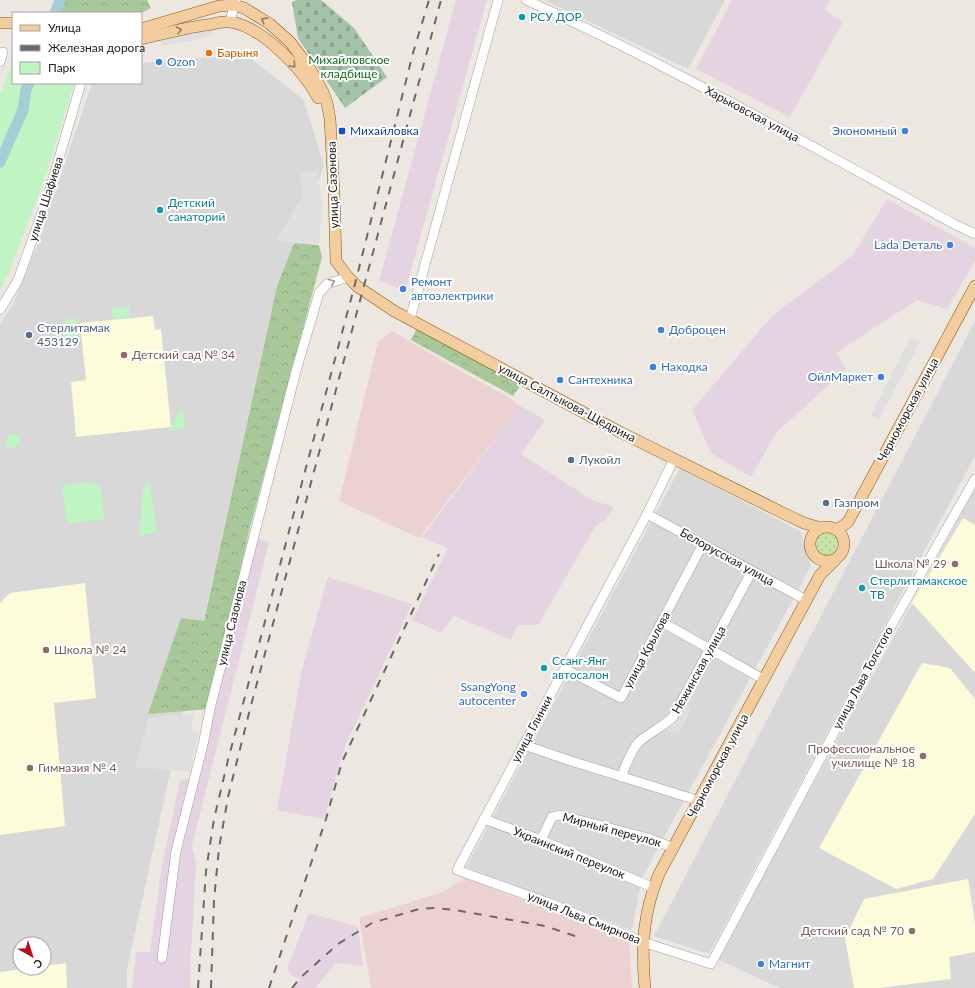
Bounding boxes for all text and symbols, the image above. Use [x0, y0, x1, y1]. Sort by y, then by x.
place label: РСУ ДОР [530, 9, 582, 24]
legend [12, 12, 142, 84]
marker: РСУ ДОР [517, 12, 527, 22]
one-way arrow [261, 17, 268, 25]
text: Улица [48, 20, 81, 35]
one-way arrow [175, 26, 182, 35]
text: Железная дорога [48, 40, 145, 55]
place label: Барыня [217, 45, 259, 60]
marker: Барыня [204, 48, 214, 58]
park label: Михайловское кладбище [308, 52, 390, 81]
place label: Ozon [167, 54, 195, 69]
marker: Ozon [154, 57, 164, 67]
text: Парк [48, 60, 76, 75]
one-way arrow [288, 61, 295, 68]
street label: Харьковская улица [703, 82, 802, 145]
place label: Михайловка [350, 123, 419, 138]
place label: Экономный [832, 123, 897, 138]
marker: Михайловка [337, 126, 347, 136]
marker: Экономный [900, 126, 910, 136]
street label: улица Сазонова [323, 141, 342, 229]
street label: улица Шафиева [25, 155, 66, 243]
place label: Детский санаторий [168, 195, 226, 224]
marker: Детский санаторий [155, 205, 165, 215]
place label: Lada Dеталь [874, 237, 942, 252]
marker: Lada Dеталь [945, 240, 955, 250]
place label: Ремонт автоэлектрики [411, 274, 493, 303]
one-way arrow [328, 279, 335, 287]
marker: Ремонт автоэлектрики [398, 284, 408, 294]
place label: Стерлитамак 453129 [37, 320, 111, 349]
place label: Доброцен [669, 322, 726, 337]
marker: Доброцен [656, 325, 666, 335]
marker: Стерлитамак 453129 [24, 330, 34, 340]
place label: Детский сад № 34 [132, 347, 235, 362]
marker: Детский сад № 34 [119, 350, 129, 360]
street label: Черноморская улица [874, 355, 941, 465]
place label: Находка [661, 359, 708, 374]
street label: улица Салтыкова-Щедрина [496, 360, 639, 445]
marker: Находка [648, 362, 658, 372]
place label: ОйлМаркет [808, 369, 873, 384]
place label: Сантехника [568, 372, 633, 387]
marker: ОйлМаркет [876, 372, 886, 382]
marker: Сантехника [555, 375, 565, 385]
place label: Лукойл [578, 452, 620, 467]
marker: Лукойл [566, 455, 576, 465]
place label: Газпром [834, 495, 879, 510]
marker: Газпром [821, 498, 831, 508]
street label: Белорусская улица [677, 524, 777, 589]
place label: Школа № 29 [875, 556, 947, 571]
marker: Школа № 29 [950, 559, 960, 569]
place label: Стерлитамакское ТВ [870, 573, 968, 602]
street label: улица Сазонова [214, 579, 249, 667]
marker: Стерлитамакское ТВ [857, 583, 867, 593]
street label: улица Крылова [620, 609, 673, 691]
street label: Нежинская улица [668, 623, 729, 716]
street label: улица Льва Толстого [829, 624, 896, 732]
place label: Школа № 24 [54, 642, 126, 657]
marker: Школа № 24 [41, 645, 51, 655]
place label: Ссанг-Янг автосалон [552, 653, 609, 682]
marker: Ссанг-Янг автосалон [539, 663, 549, 673]
place label: SsangYong autocenter [459, 679, 517, 708]
marker: SsangYong autocenter [519, 689, 529, 699]
street label: улица Глинки [508, 693, 556, 765]
street label: Черноморская улица [684, 711, 751, 821]
place label: Профессиональное училище № 18 [807, 741, 915, 770]
marker: Профессиональное училище № 18 [918, 751, 928, 761]
place label: Гимназия № 4 [38, 760, 116, 775]
marker: Гимназия № 4 [25, 763, 35, 773]
street label: Мирный переулок [561, 809, 664, 850]
street label: Украинский переулок [511, 823, 628, 882]
street label: улица Льва Смирнова [525, 888, 643, 947]
place label: Детский сад № 70 [801, 923, 904, 938]
marker: Детский сад № 70 [907, 926, 917, 936]
north arrow [12, 936, 52, 976]
place label: Магнит [769, 956, 811, 971]
text: С [31, 957, 46, 972]
marker: Магнит [756, 959, 766, 969]

